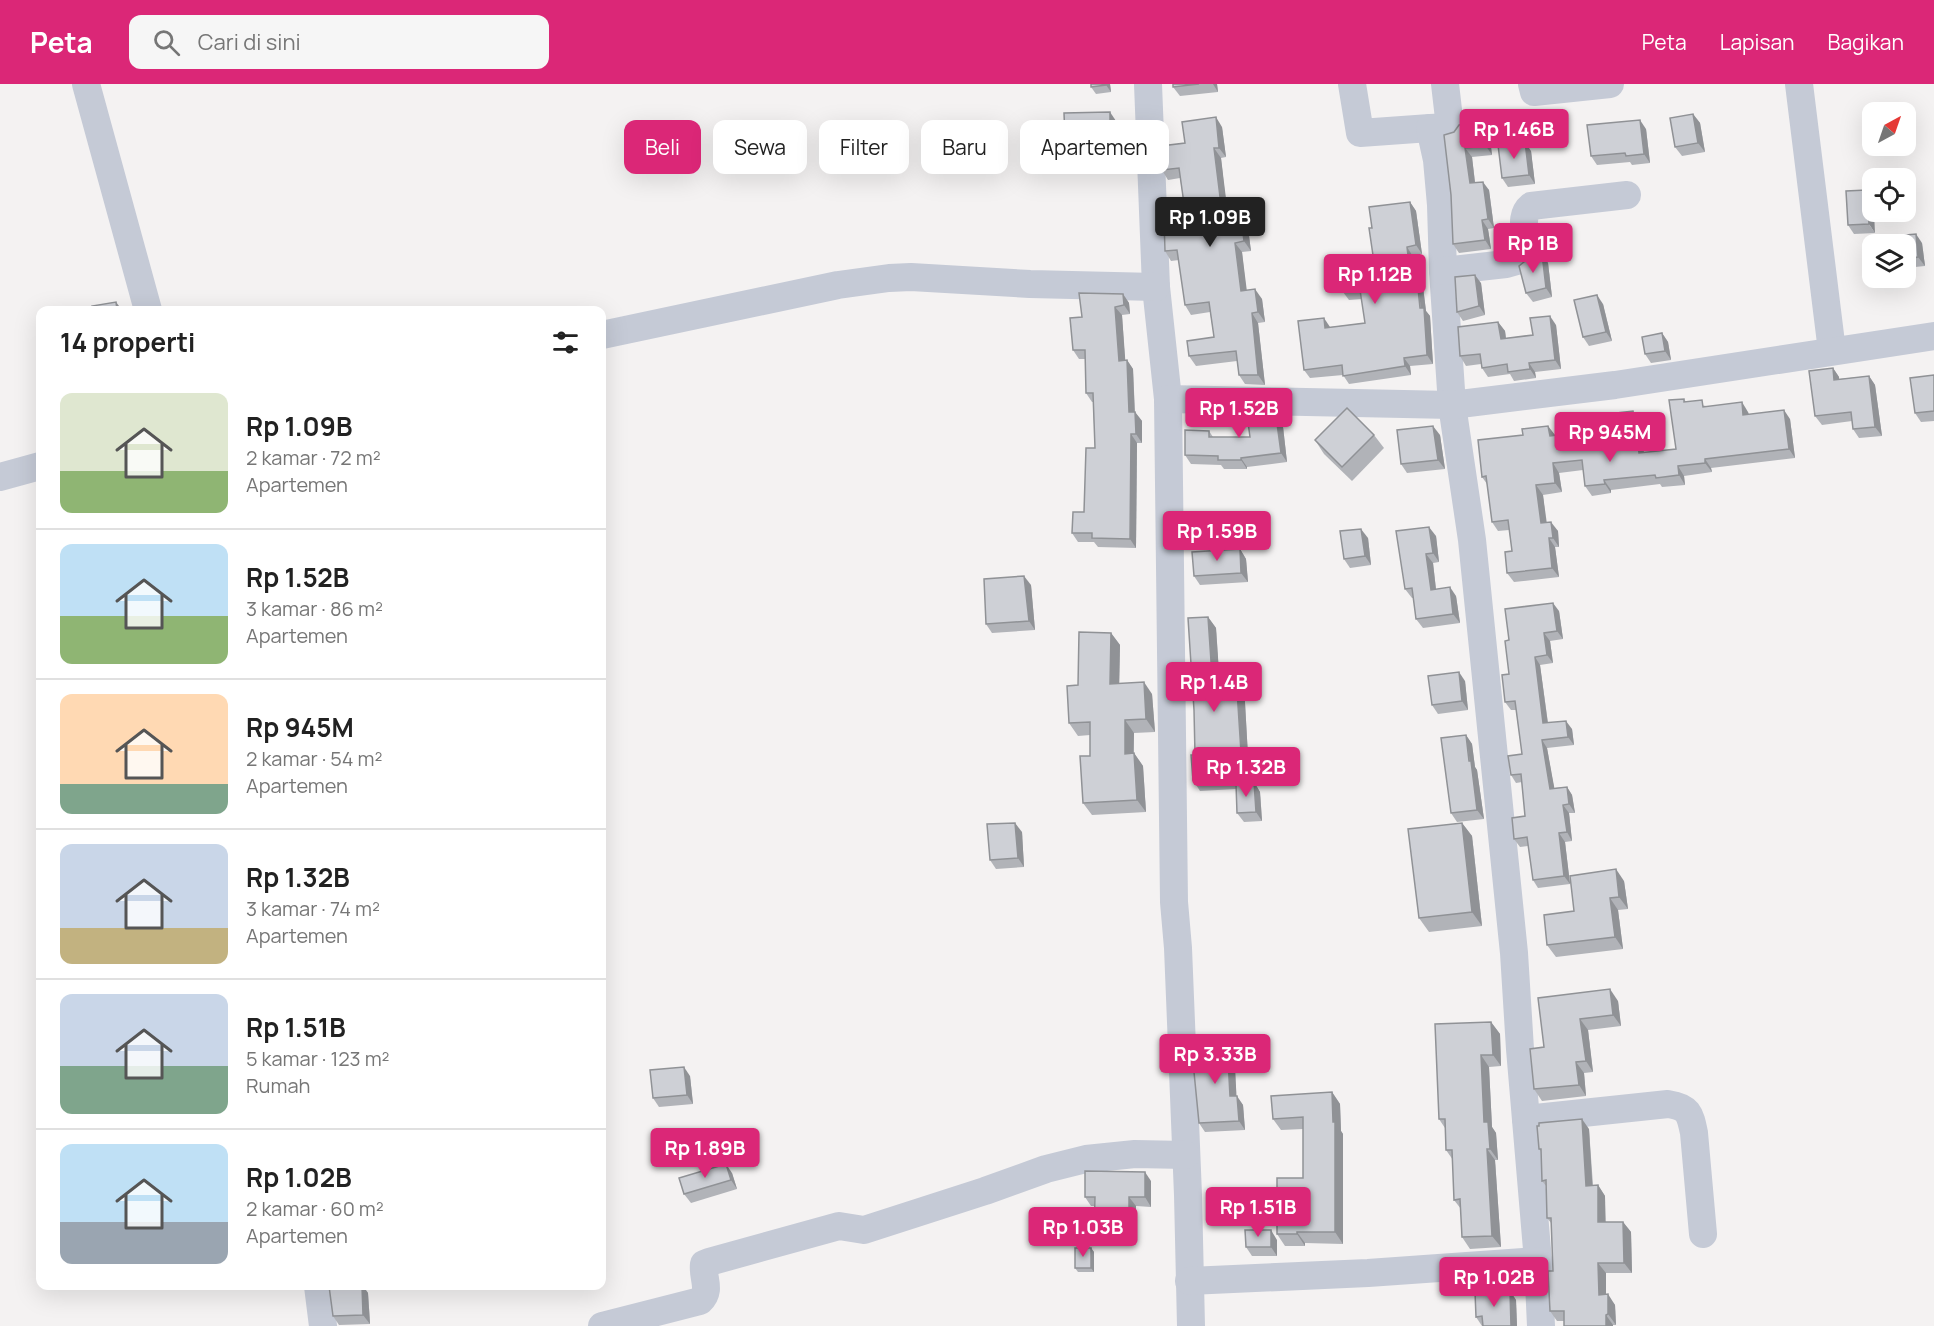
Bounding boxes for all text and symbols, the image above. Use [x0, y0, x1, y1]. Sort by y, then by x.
search box [129, 15, 549, 69]
text: Peta [30, 23, 93, 61]
icon: search [150, 26, 183, 59]
text: Cari di sini [198, 27, 301, 57]
text: Peta [1642, 28, 1687, 56]
text: Lapisan [1720, 28, 1795, 56]
text: Bagikan [1828, 28, 1904, 56]
north arrow [1862, 102, 1916, 156]
map controls [1862, 102, 1916, 288]
pin: Rp 1.46B [1452, 109, 1576, 160]
text: Rp 1.46B [1474, 115, 1554, 142]
chip: Beli [624, 120, 701, 174]
chip: Sewa [713, 120, 807, 174]
chip: Filter [819, 120, 909, 174]
chip: Baru [921, 120, 1008, 174]
chip: Apartemen [1020, 120, 1169, 174]
button: locate [1862, 168, 1916, 222]
pin: Rp 1.09B [1148, 197, 1272, 248]
text: Rp 1.09B [1169, 203, 1251, 230]
pin: Rp 1B [1491, 223, 1575, 274]
text: Rp 1B [1508, 229, 1558, 256]
button: layers [1862, 234, 1916, 288]
pin: Rp 1.12B [1313, 254, 1437, 305]
text: Rp 1.12B [1338, 260, 1412, 287]
text: 14 properti [60, 324, 195, 360]
icon: filters [549, 326, 582, 359]
pin: Rp 1.52B [1177, 388, 1301, 439]
text: Rp 1.52B [1199, 394, 1279, 421]
text: Rp 1.09B [246, 408, 352, 444]
pin: Rp 945M [1555, 412, 1665, 463]
icon: home [108, 417, 180, 489]
text: Rp 945M [1569, 418, 1651, 445]
text: 2 kamar · 72 m² [246, 444, 381, 471]
text: Apartemen [246, 471, 348, 498]
pin: Rp 1.59B [1155, 511, 1279, 562]
text: Rp 1.59B [1177, 517, 1257, 544]
text: Rp 1.52B [246, 559, 349, 595]
icon: home [108, 568, 180, 640]
text: 3 kamar · 86 m² [246, 595, 383, 622]
text: Apartemen [246, 622, 348, 649]
pin: Rp 1.4B [1159, 662, 1269, 713]
text: Rp 1.4B [1180, 668, 1248, 695]
text: Rp 945M [246, 709, 354, 745]
icon: home [108, 718, 180, 790]
text: 2 kamar · 54 m² [246, 745, 383, 772]
pin: Rp 1.32B [1184, 747, 1308, 798]
text: Rp 1.32B [1206, 753, 1286, 780]
text: Apartemen [246, 772, 348, 799]
text: Rp 1.32B [246, 859, 350, 895]
icon: home [108, 868, 180, 940]
text: 3 kamar · 74 m² [246, 895, 380, 922]
text: Apartemen [246, 922, 348, 949]
text: Rp 1.51B [246, 1009, 346, 1045]
icon: home [108, 1018, 180, 1090]
pin: Rp 3.33B [1153, 1034, 1277, 1085]
text: Rp 3.33B [1173, 1040, 1257, 1067]
text: 5 kamar · 123 m² [246, 1045, 390, 1072]
text: Rumah [246, 1072, 310, 1099]
pin: Rp 1.89B [643, 1128, 767, 1179]
text: Rp 1.89B [665, 1134, 745, 1161]
text: Rp 1.02B [246, 1159, 352, 1195]
icon: home [108, 1168, 180, 1240]
pin: Rp 1.51B [1196, 1187, 1320, 1238]
text: Rp 1.51B [1220, 1193, 1296, 1220]
text: 2 kamar · 60 m² [246, 1195, 384, 1222]
pin: Rp 1.03B [1021, 1207, 1145, 1258]
text: Rp 1.03B [1043, 1213, 1123, 1240]
text: Apartemen [246, 1222, 348, 1249]
pin: Rp 1.02B [1432, 1257, 1556, 1308]
text: Rp 1.02B [1453, 1263, 1535, 1290]

